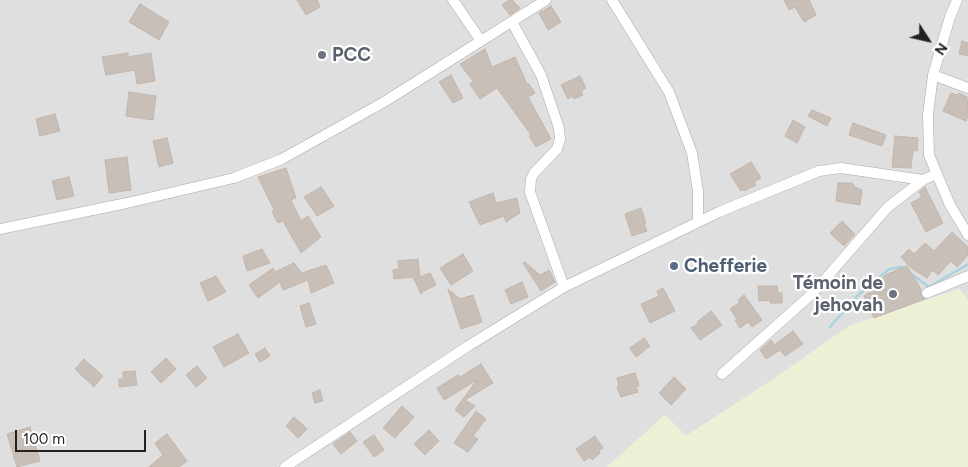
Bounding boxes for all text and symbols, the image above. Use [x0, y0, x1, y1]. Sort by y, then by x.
north arrow [903, 15, 953, 65]
text: N [931, 40, 951, 58]
place label: PCC [332, 44, 371, 66]
marker: PCC [316, 49, 328, 61]
place label: Chefferie [684, 255, 767, 277]
marker: Chefferie [668, 260, 680, 272]
place label: Témoin de jehovah [793, 272, 883, 316]
marker: Témoin de jehovah [887, 288, 899, 300]
scale bar [18, 420, 149, 452]
text: 100 m [23, 430, 65, 448]

